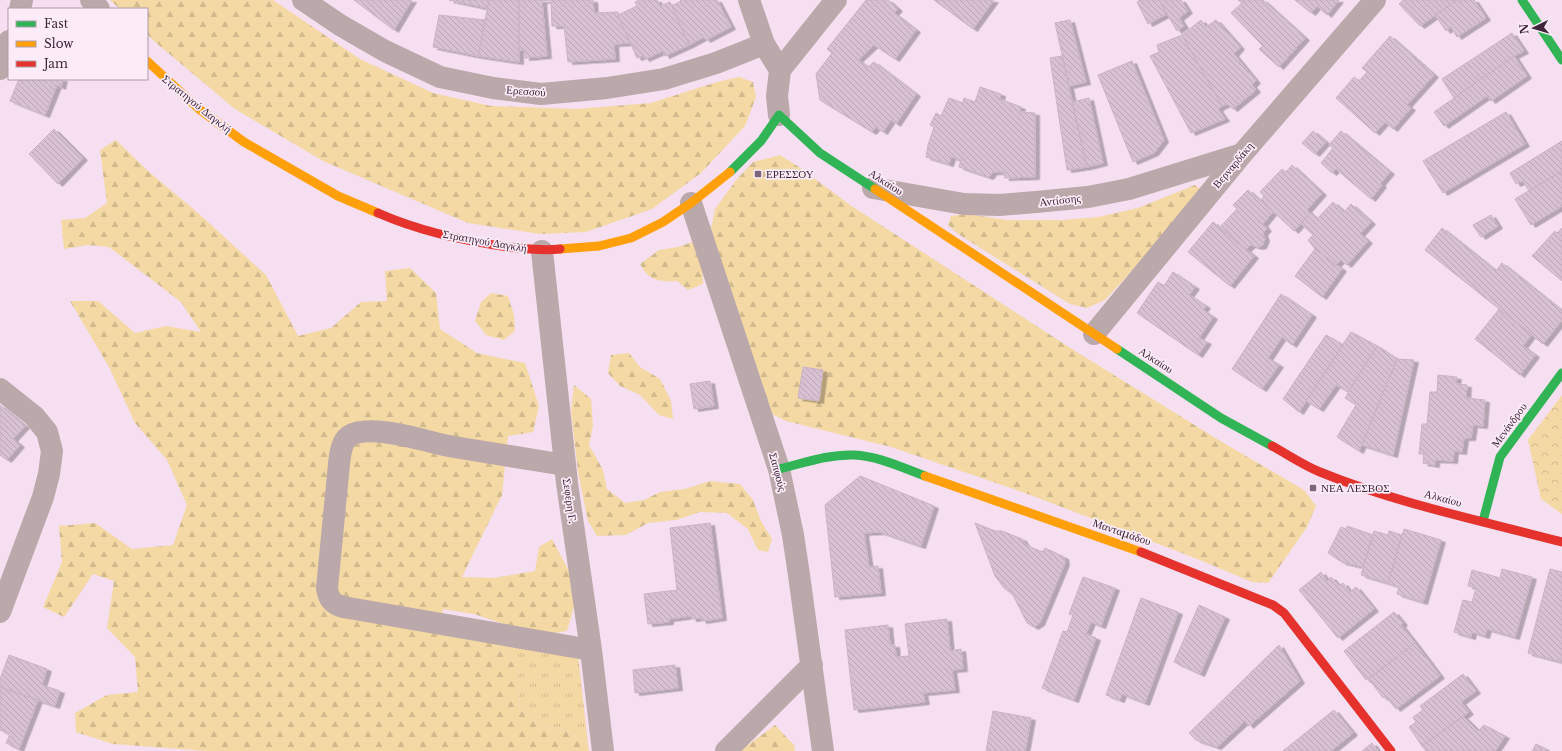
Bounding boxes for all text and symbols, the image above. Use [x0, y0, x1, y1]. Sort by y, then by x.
legend [8, 8, 148, 80]
north arrow [1514, 8, 1554, 48]
text: Fast [44, 16, 69, 31]
text: N [1517, 22, 1531, 35]
text: Slow [44, 36, 74, 51]
text: Jam [42, 56, 68, 71]
street label: Στρατηγού Δαγκλή [159, 72, 235, 136]
street label: Ερεσσού [506, 83, 547, 99]
street label: Βερναρδάκη [1210, 139, 1256, 191]
street label: Αλκαίου [866, 166, 906, 199]
place label: ΕΡΕΣΣΟΥ [766, 167, 814, 181]
marker: ΕΡΕΣΣΟΥ [753, 169, 763, 179]
street label: Αντίσσης [1039, 191, 1082, 209]
street label: Στρατηγού Δαγκλή [442, 227, 528, 255]
street label: Αλκαίου [1136, 344, 1176, 377]
street label: Μενάνδρου [1488, 400, 1530, 450]
street label: Σαπφούς [766, 451, 790, 493]
street label: Σεφέρη Γ. [560, 477, 580, 525]
place label: ΝΕΑ ΛΕΣΒΟΣ [1321, 481, 1390, 495]
marker: ΝΕΑ ΛΕΣΒΟΣ [1308, 483, 1318, 493]
street label: Αλκαίου [1423, 486, 1464, 510]
street label: Μανταμάδου [1091, 516, 1153, 549]

